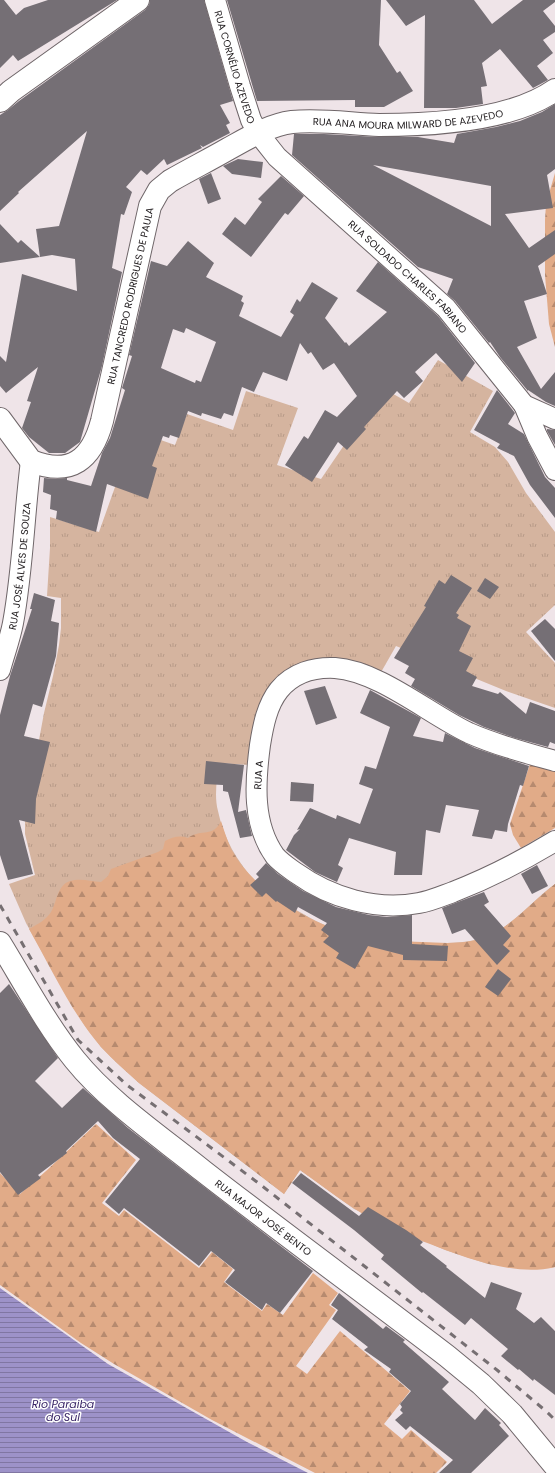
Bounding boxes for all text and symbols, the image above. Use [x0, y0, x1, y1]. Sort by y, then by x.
street label: RUA CORNÉLIO AZEVEDO [210, 9, 259, 126]
street label: RUA ANA MOURA MILWARD DE AZEVEDO [313, 106, 505, 133]
street label: RUA TANCREDO RODRIGUES DE PAULA [103, 206, 158, 386]
street label: RUA SOLDADO CHARLES FABIANO [344, 217, 471, 337]
street label: RUA JOSÉ ALVES DE SOUZA [5, 502, 35, 631]
street label: RUA A [250, 760, 267, 790]
street label: RUA MAJOR JOSÉ BENTO [212, 1176, 315, 1259]
water label: Rio Paraiba do Sul [32, 1396, 95, 1425]

